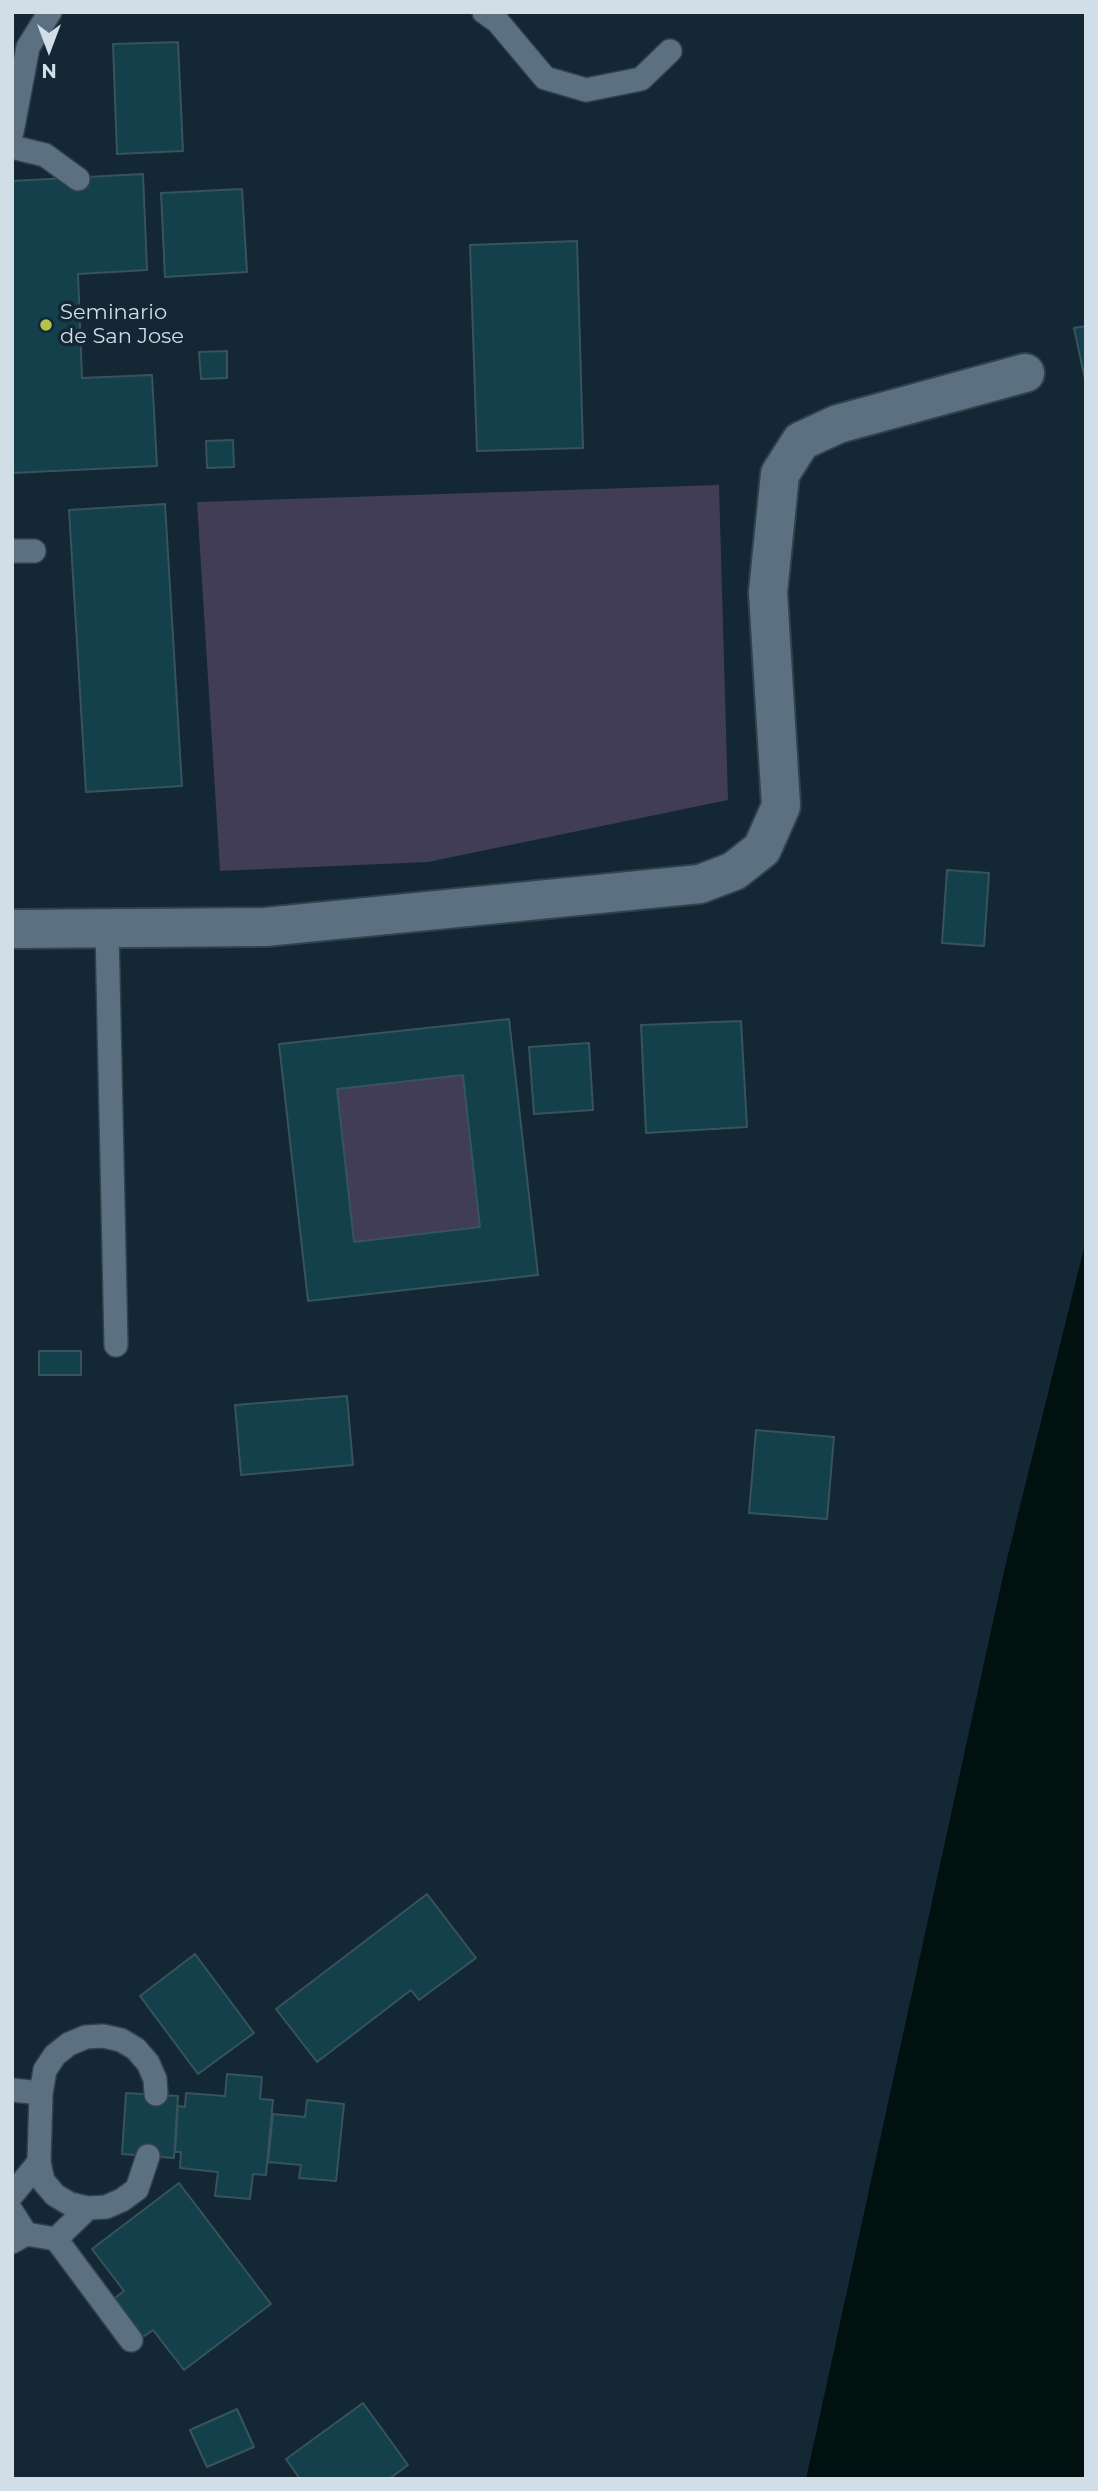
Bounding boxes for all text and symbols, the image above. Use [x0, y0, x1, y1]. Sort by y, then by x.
north arrow [14, 14, 84, 84]
text: N [41, 59, 57, 82]
place label: Seminario de San Jose [60, 300, 184, 350]
marker: Seminario de San Jose [38, 317, 54, 333]

